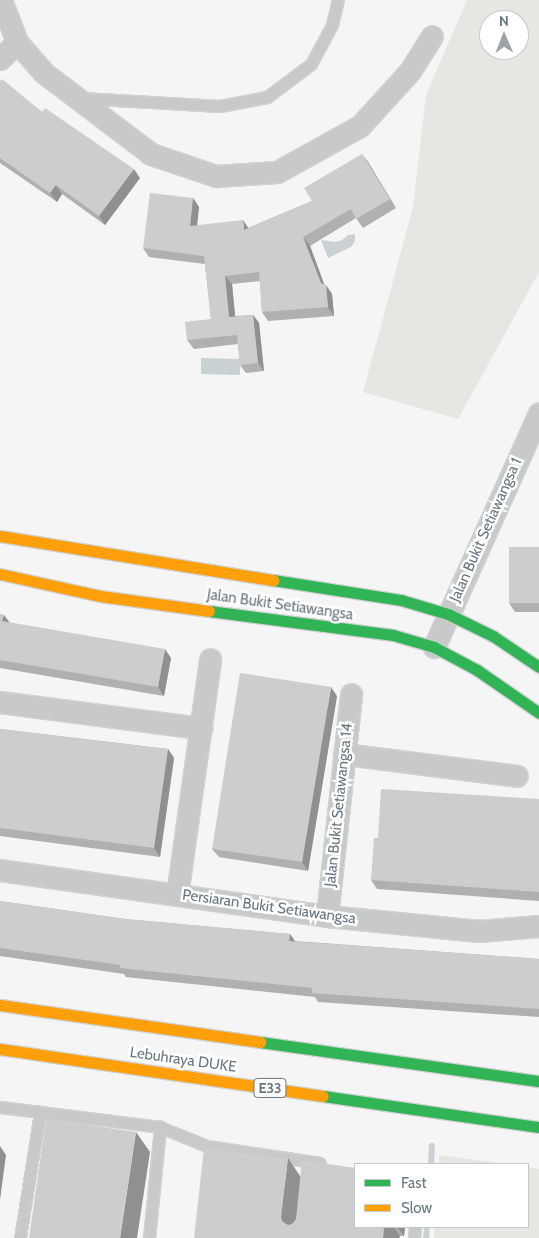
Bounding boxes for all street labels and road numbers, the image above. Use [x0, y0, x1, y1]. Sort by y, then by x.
street label: Jalan Bukit Setiawangsa 1 [446, 455, 526, 605]
street label: Jalan Bukit Setiawangsa [206, 586, 354, 624]
street label: Jalan Bukit Setiawangsa 14 [321, 722, 357, 888]
street label: Persiaran Bukit Setiawangsa [181, 886, 357, 928]
street label: Lebuhraya DUKE [129, 1044, 237, 1076]
road number: E33 [252, 1076, 288, 1100]

